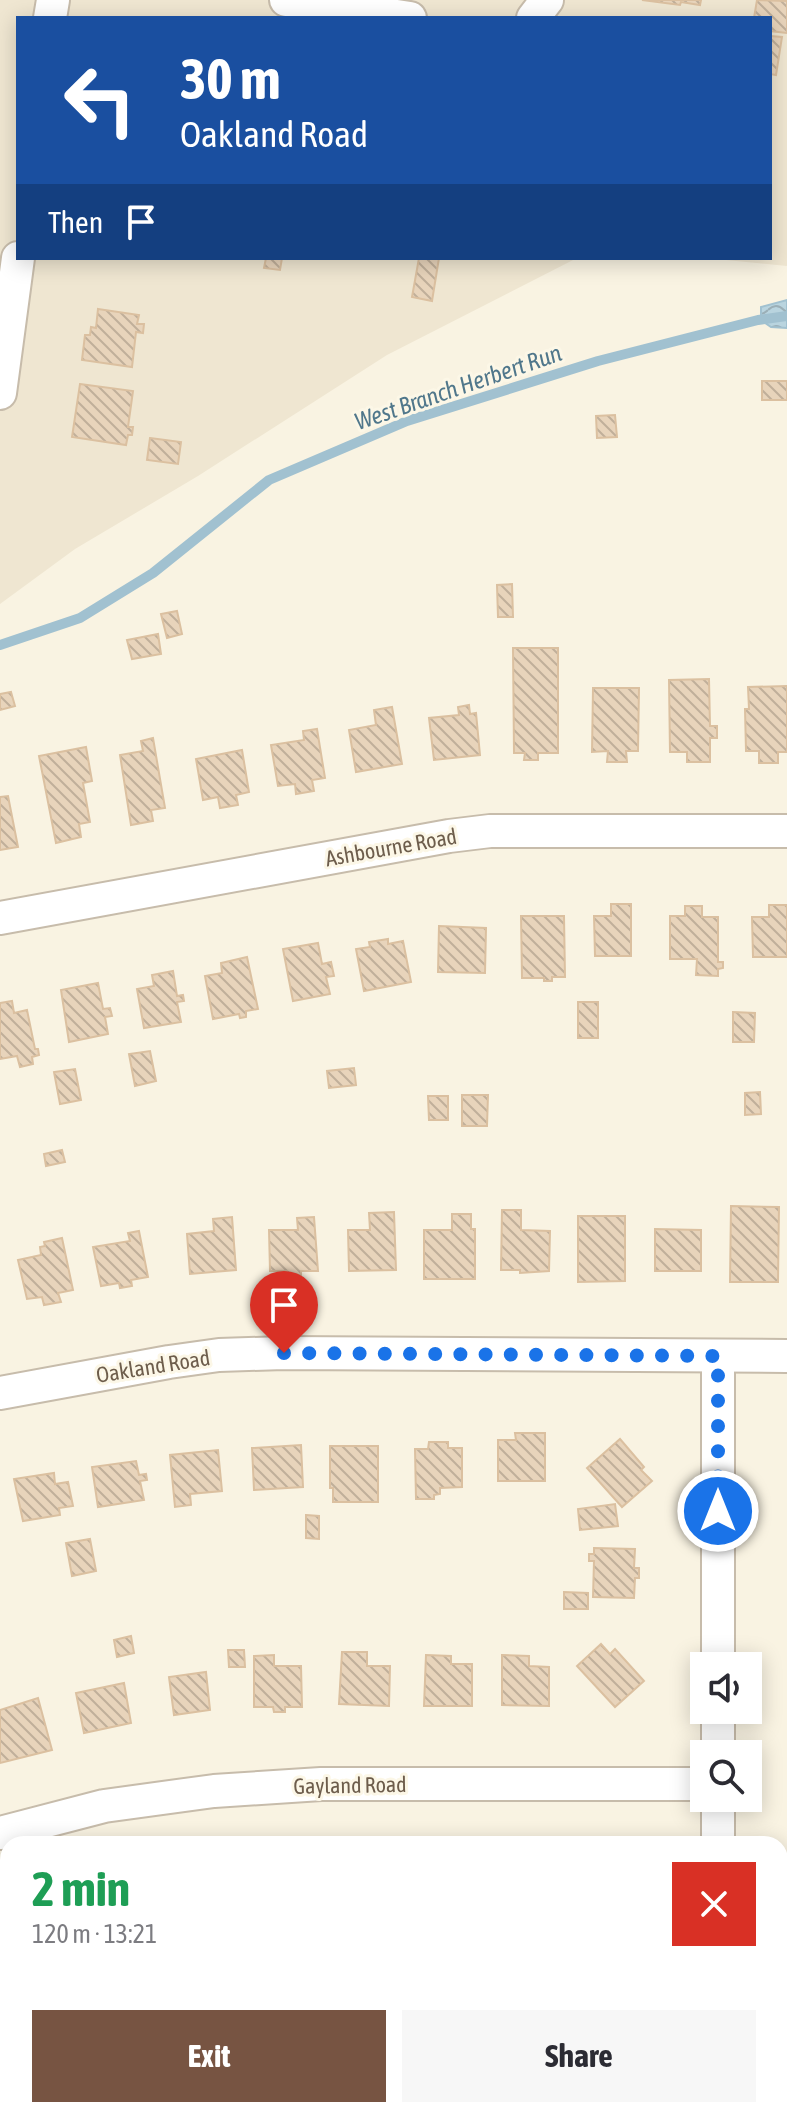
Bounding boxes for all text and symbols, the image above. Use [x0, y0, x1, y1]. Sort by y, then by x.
text: 30 m [180, 47, 281, 111]
icon: left [48, 48, 152, 152]
text: Oakland Road [180, 113, 368, 155]
icon: arrive [119, 200, 163, 244]
text: Then [48, 205, 103, 239]
water label: West Branch Herbert Run [351, 339, 565, 435]
street label: Ashbourne Road [323, 823, 459, 871]
pin [250, 1271, 318, 1353]
icon: arrive [262, 1283, 306, 1327]
street label: Oakland Road [94, 1344, 212, 1388]
position arrow [676, 1469, 760, 1553]
map controls [690, 1652, 762, 1812]
button: sound [690, 1652, 762, 1724]
button: search [690, 1740, 762, 1812]
street label: Gayland Road [293, 1771, 407, 1799]
text: 2 min [32, 1861, 130, 1916]
button: close [672, 1862, 756, 1946]
text: 120 m · 13:21 [32, 1919, 157, 1949]
button: Exit [32, 2010, 386, 2102]
button: Share [402, 2010, 756, 2102]

